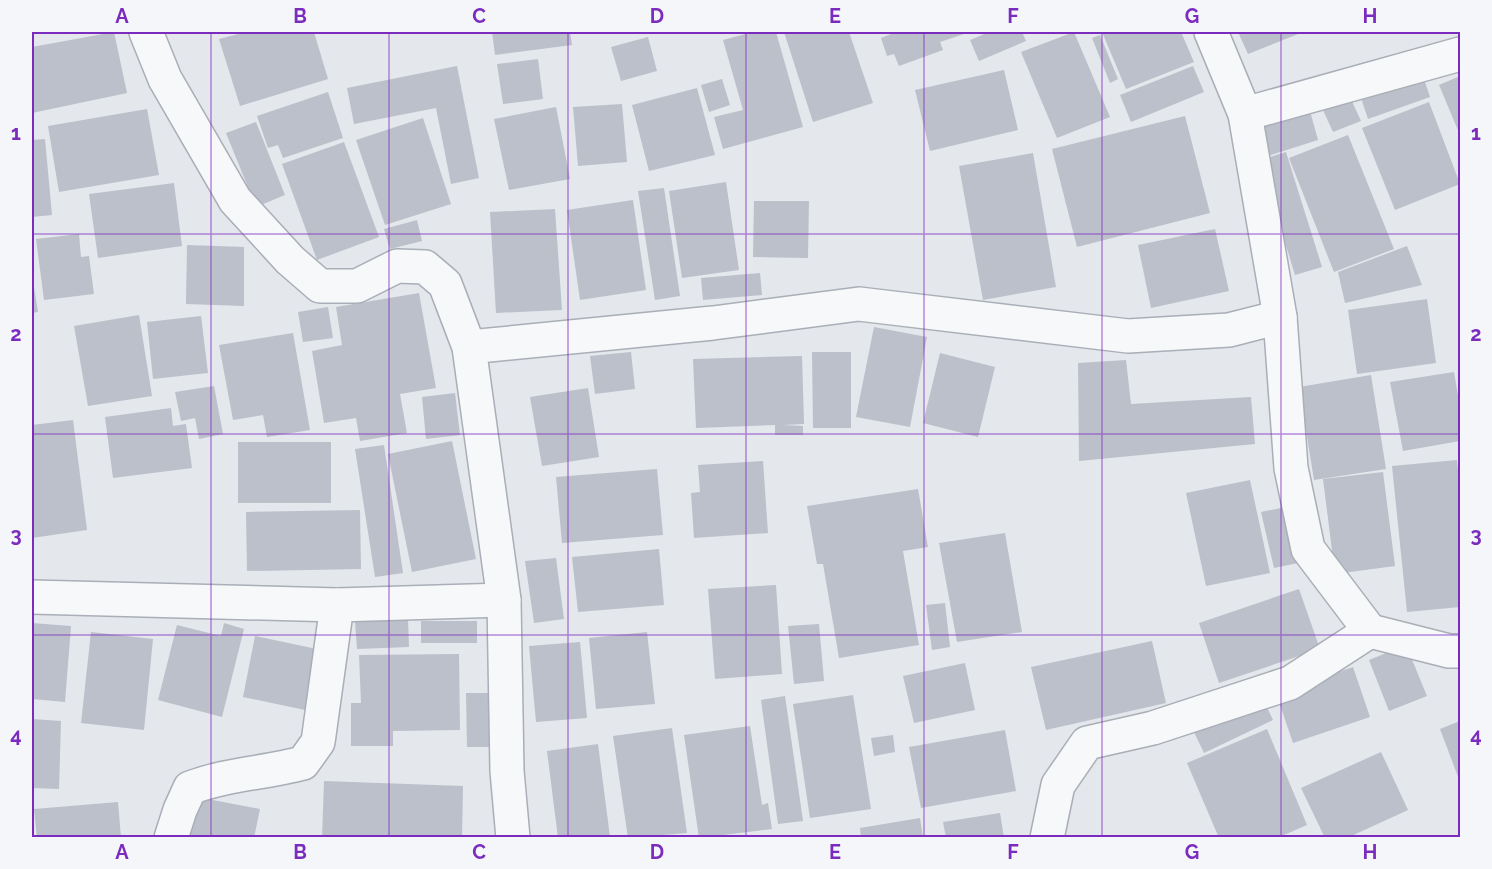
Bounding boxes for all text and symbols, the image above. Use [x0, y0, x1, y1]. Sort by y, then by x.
text: A [115, 4, 129, 28]
text: B [293, 4, 307, 28]
text: C [472, 4, 486, 28]
text: D [650, 4, 664, 28]
text: E [829, 4, 841, 28]
text: F [1007, 4, 1019, 28]
text: G [1185, 4, 1199, 28]
text: H [1363, 4, 1377, 28]
text: 1 [11, 121, 21, 145]
text: 1 [1471, 121, 1481, 145]
text: 2 [10, 322, 22, 346]
text: 2 [1470, 322, 1482, 346]
text: 3 [10, 523, 22, 547]
text: 3 [1470, 523, 1482, 547]
text: 4 [10, 723, 22, 747]
text: 4 [1470, 723, 1482, 747]
text: A [115, 840, 129, 864]
text: B [293, 840, 307, 864]
text: C [472, 840, 486, 864]
text: D [650, 840, 664, 864]
text: E [829, 840, 841, 864]
text: F [1007, 840, 1019, 864]
text: G [1185, 840, 1199, 864]
text: H [1363, 840, 1377, 864]

